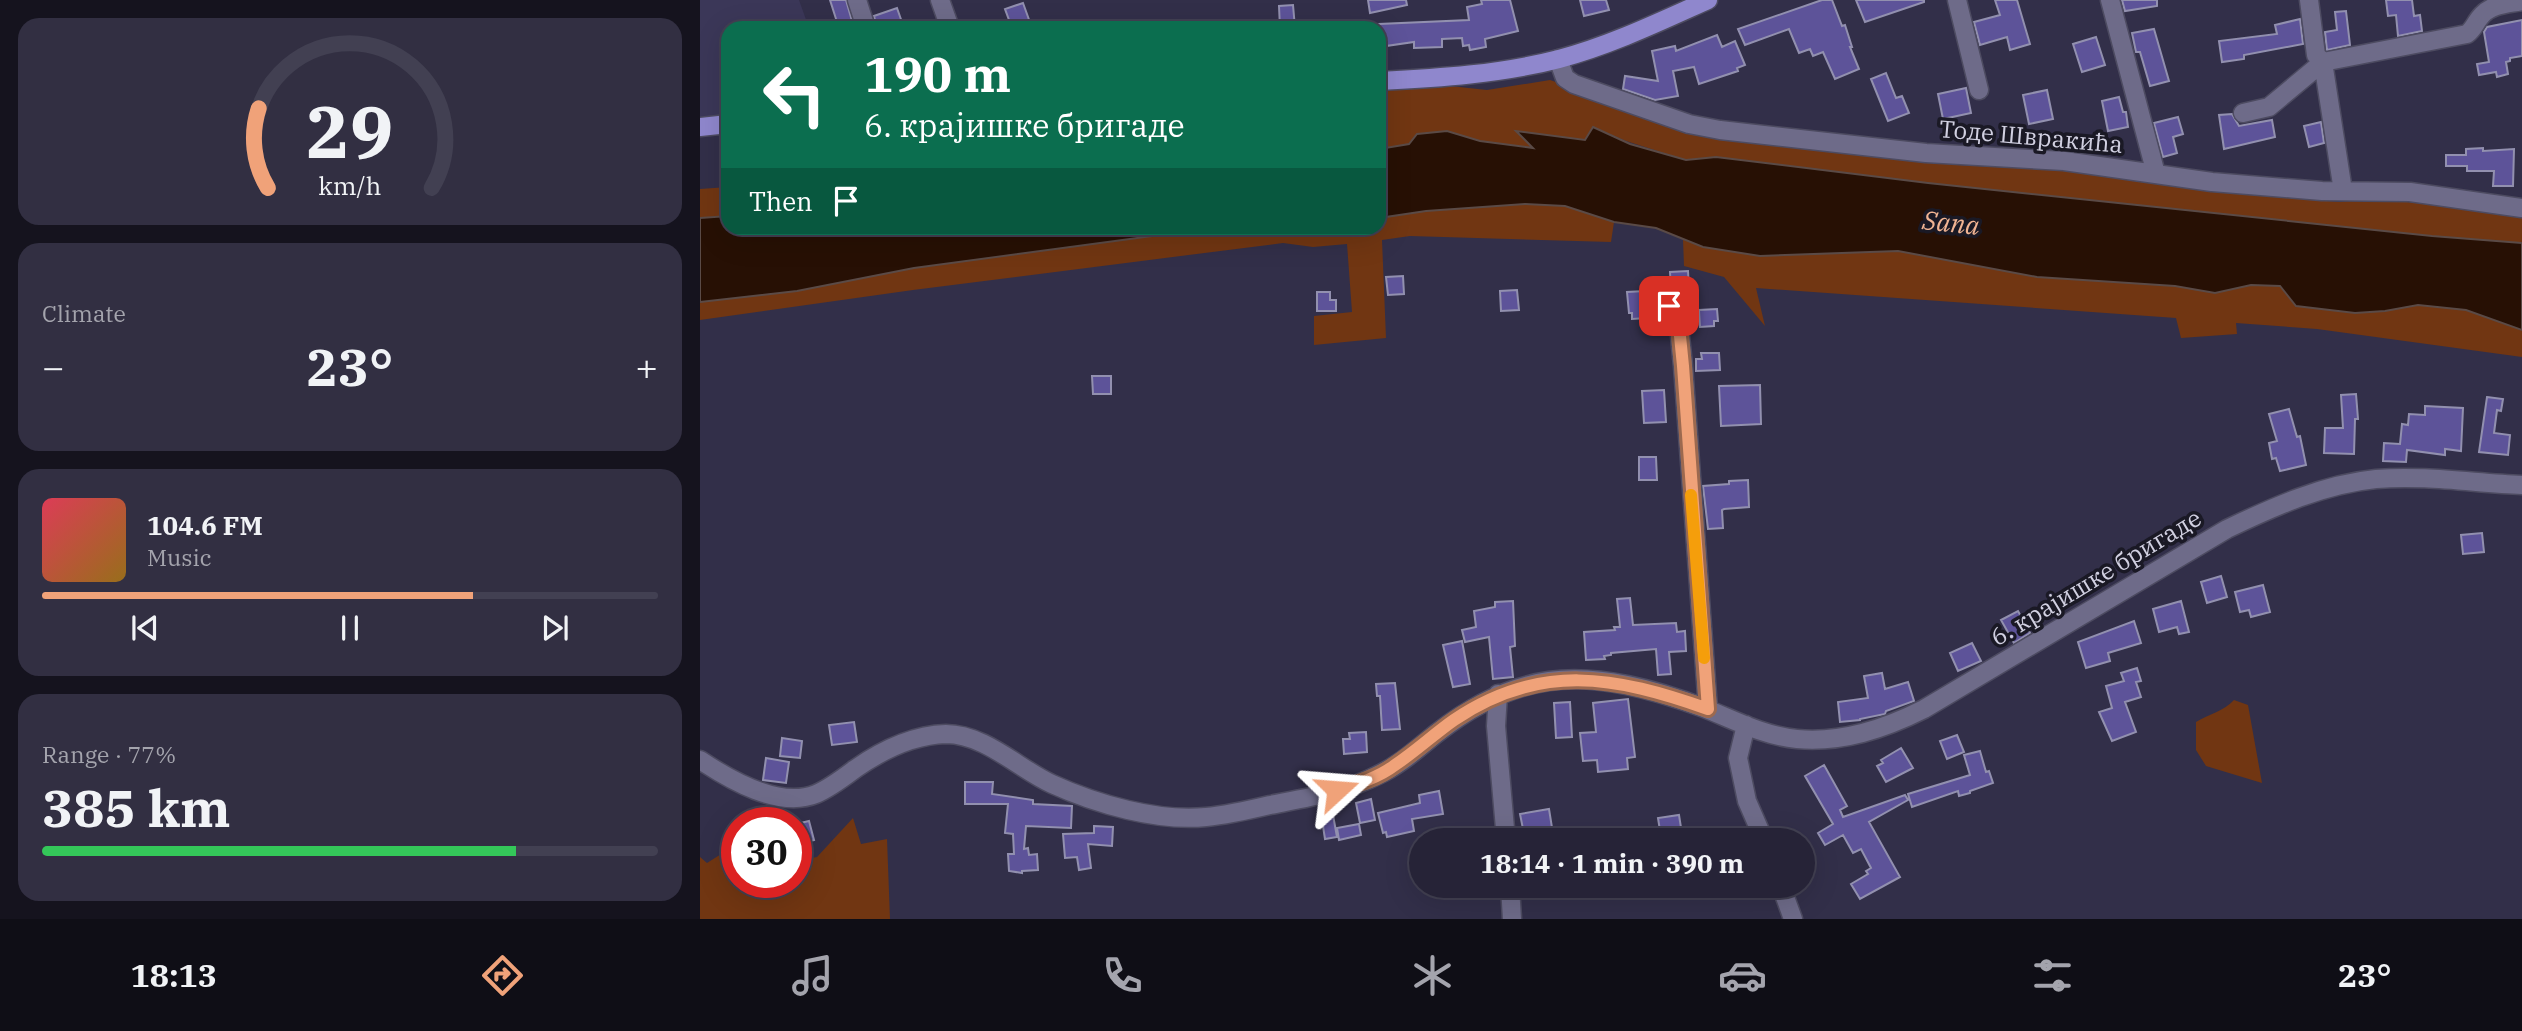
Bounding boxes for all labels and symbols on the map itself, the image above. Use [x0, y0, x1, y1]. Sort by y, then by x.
street label: Тоде Швракића [1938, 112, 2124, 160]
water label: Sana [1920, 202, 1981, 242]
pin [1639, 276, 1699, 336]
street label: 6. крајишке бригаде [1984, 502, 2207, 653]
position arrow [1300, 753, 1374, 827]
speed limit sign: 30 [721, 807, 812, 898]

